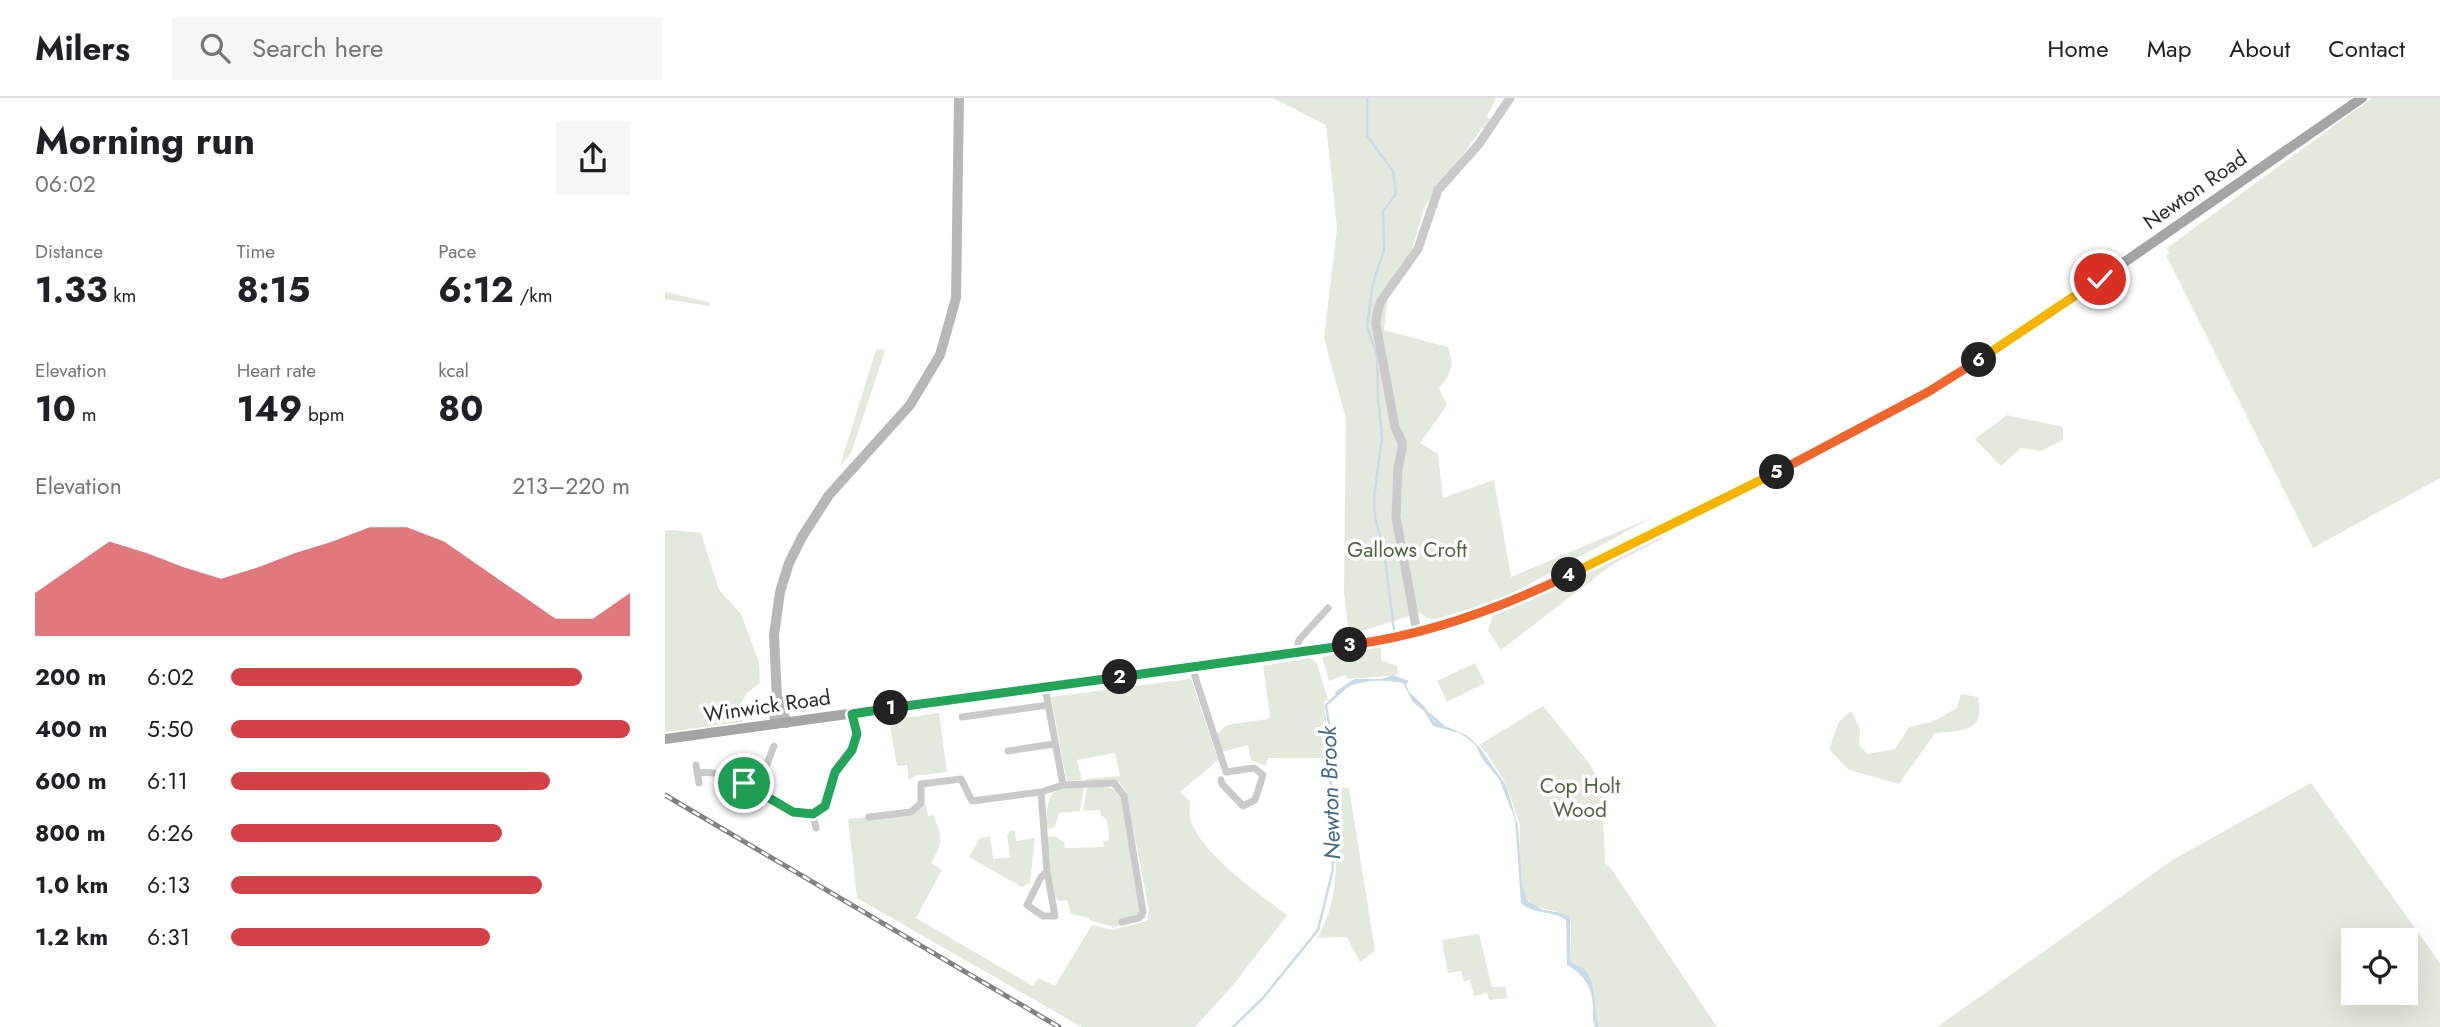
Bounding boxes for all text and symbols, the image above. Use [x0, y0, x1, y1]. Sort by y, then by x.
search box [172, 17, 662, 80]
text: Milers [35, 25, 130, 72]
icon: search [196, 29, 234, 67]
text: Search here [252, 29, 383, 67]
text: Home [2047, 31, 2109, 66]
text: Map [2147, 31, 2191, 66]
text: About [2229, 31, 2290, 66]
text: Contact [2328, 31, 2405, 66]
text: Morning run [35, 113, 255, 168]
button: share [556, 121, 630, 195]
street label: Newton Road [2137, 143, 2253, 237]
text: 06:02 [35, 167, 96, 201]
text: Distance [35, 238, 103, 265]
text: Time [237, 238, 275, 265]
text: Pace [438, 238, 476, 265]
pin [2070, 249, 2130, 309]
icon: check [2081, 260, 2119, 298]
text: 1.33 [35, 265, 108, 315]
text: 8:15 [237, 265, 310, 315]
text: 6:12 [438, 265, 514, 315]
text: km [108, 282, 136, 309]
text: /km [514, 282, 552, 309]
pin: 6 [1961, 342, 1997, 378]
text: 6 [1972, 346, 1985, 373]
text: Elevation [35, 357, 107, 384]
text: Heart rate [237, 357, 316, 384]
text: kcal [438, 357, 469, 384]
text: 10 [35, 384, 76, 434]
text: 149 [237, 384, 302, 434]
text: 80 [438, 384, 483, 434]
text: m [76, 401, 97, 428]
text: bpm [302, 401, 345, 428]
pin: 5 [1759, 454, 1795, 490]
text: 5 [1770, 458, 1783, 485]
text: Elevation [35, 469, 122, 503]
text: 213–220 m [512, 469, 630, 503]
park label: Gallows Croft [1347, 535, 1467, 565]
pin: 4 [1551, 558, 1587, 592]
text: 4 [1562, 561, 1575, 588]
pin: 3 [1333, 628, 1367, 662]
text: 3 [1344, 631, 1355, 658]
text: 200 m [35, 660, 106, 694]
text: 6:02 [147, 660, 194, 694]
pin: 2 [1103, 660, 1137, 694]
text: 2 [1113, 663, 1126, 690]
street label: Winwick Road [702, 682, 832, 730]
pin: 1 [873, 690, 909, 726]
text: 1 [886, 694, 895, 721]
text: 400 m [35, 712, 107, 746]
text: 5:50 [147, 712, 194, 746]
water label: Newton Brook [1311, 724, 1349, 860]
pin [714, 753, 774, 813]
text: 600 m [35, 764, 107, 798]
text: 6:11 [147, 764, 188, 798]
icon: arrive [725, 764, 763, 802]
park label: Cop Holt Wood [1540, 771, 1620, 825]
text: 800 m [35, 816, 106, 850]
text: 6:26 [147, 816, 193, 850]
text: 1.0 km [35, 868, 108, 902]
text: 6:13 [147, 868, 190, 902]
text: 1.2 km [35, 920, 108, 954]
text: 6:31 [147, 920, 190, 954]
map controls [2341, 928, 2418, 1005]
button: locate [2341, 928, 2418, 1005]

